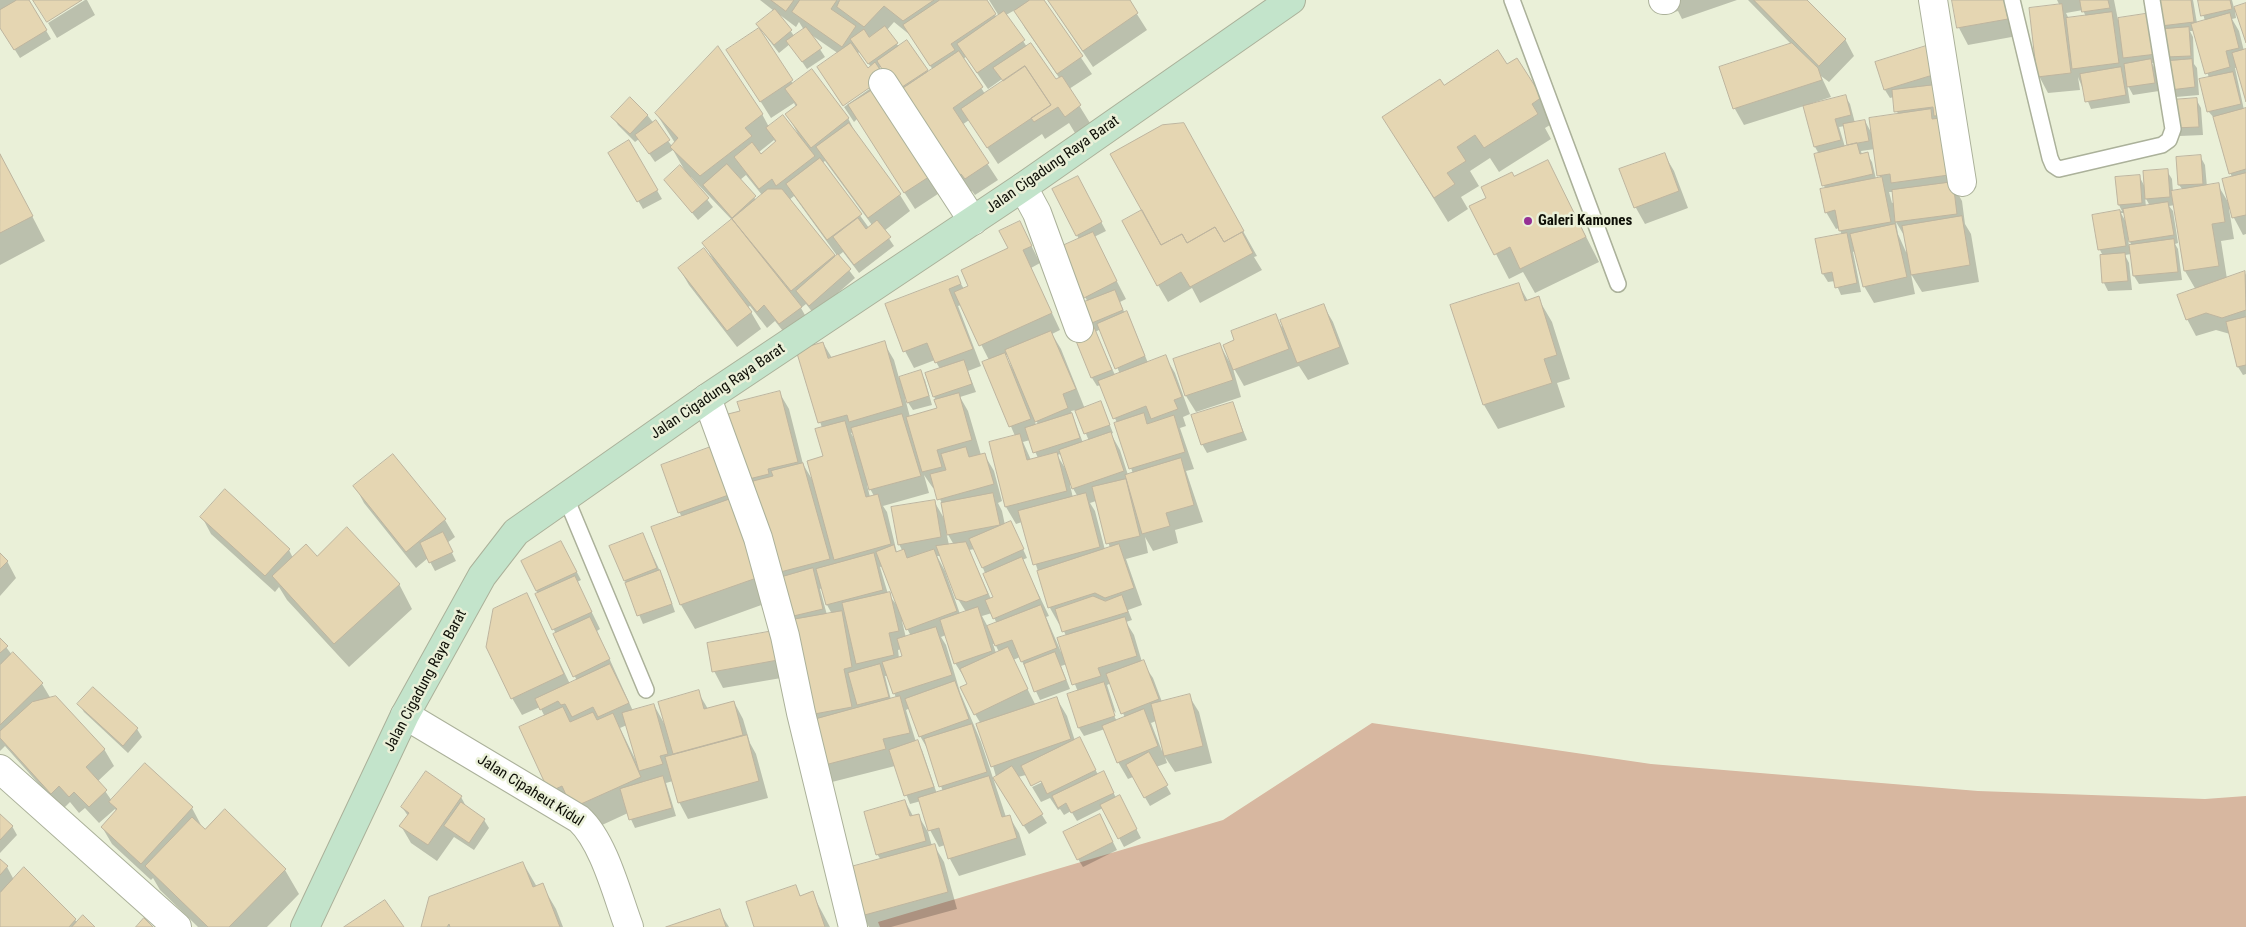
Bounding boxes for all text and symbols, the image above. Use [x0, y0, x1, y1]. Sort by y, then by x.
street label: Jalan Cigadung Raya Barat [983, 112, 1123, 218]
place label: Galeri Kamones [1538, 212, 1632, 230]
marker: Galeri Kamones [1522, 215, 1534, 227]
street label: Jalan Cigadung Raya Barat [647, 340, 789, 444]
street label: Jalan Cigadung Raya Barat [381, 607, 471, 755]
street label: Jalan Cipaheut Kidul [474, 751, 586, 831]

